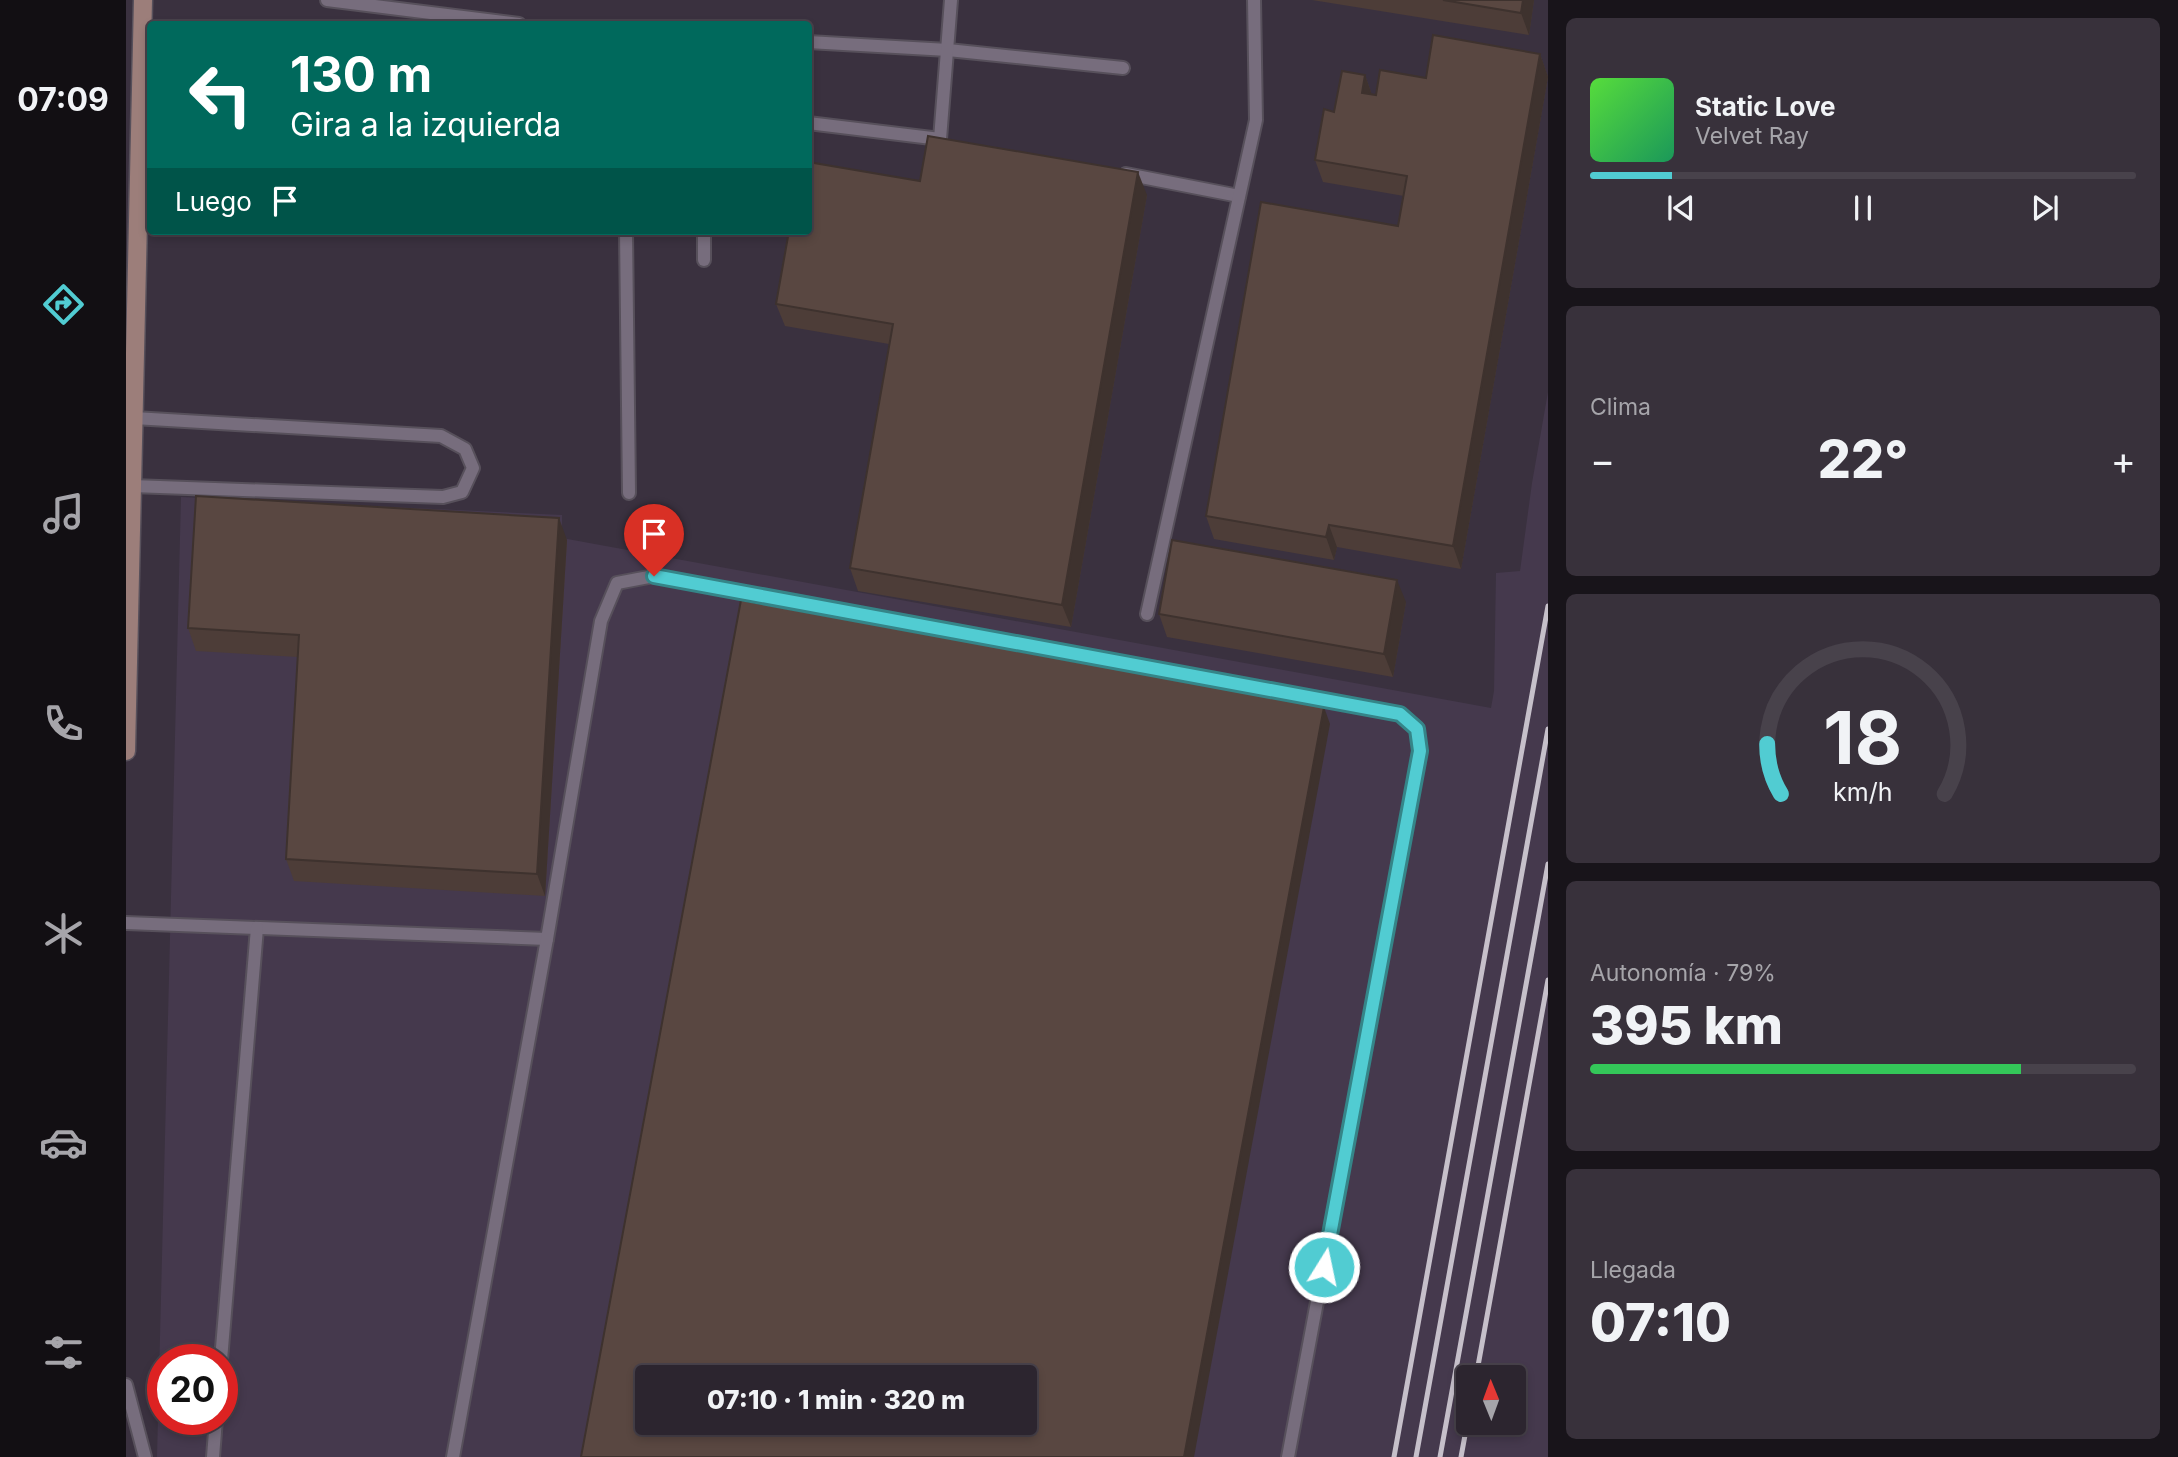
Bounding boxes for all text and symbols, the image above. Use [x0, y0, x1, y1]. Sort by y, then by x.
text: 130 m [290, 45, 432, 104]
icon: left [175, 49, 266, 140]
text: 07:09 [17, 80, 109, 119]
text: Static Love [1695, 91, 1836, 122]
text: Gira a la izquierda [290, 105, 561, 144]
text: Velvet Ray [1695, 122, 1809, 150]
icon: arrive [266, 182, 304, 220]
text: Luego [175, 186, 252, 217]
icon: previous [1662, 189, 1700, 227]
icon: pause [1844, 189, 1882, 227]
icon: next [2026, 189, 2064, 227]
icon: directions [39, 280, 88, 329]
text: Clima [1590, 393, 1651, 421]
text: 22° [1818, 428, 1908, 491]
text: − [1590, 437, 1615, 483]
text: + [2111, 437, 2136, 483]
icon: music [39, 489, 88, 538]
pin [624, 504, 684, 576]
icon: arrive [635, 515, 673, 553]
text: 18 [1824, 694, 1902, 783]
icon: phone [39, 699, 88, 748]
text: km/h [1833, 777, 1893, 807]
icon: climate [39, 909, 88, 958]
text: Autonomía · 79% [1590, 959, 1776, 987]
text: 395 km [1590, 994, 1783, 1057]
icon: car [39, 1118, 88, 1167]
position arrow [1287, 1230, 1361, 1304]
text: Llegada [1590, 1256, 1676, 1284]
text: 07:10 [1590, 1291, 1731, 1354]
icon: filters [39, 1328, 88, 1377]
speed limit sign: 20 [147, 1344, 238, 1435]
north arrow [1456, 1365, 1526, 1435]
map controls [1456, 1365, 1526, 1435]
text: 07:10 · 1 min · 320 m [707, 1384, 965, 1415]

